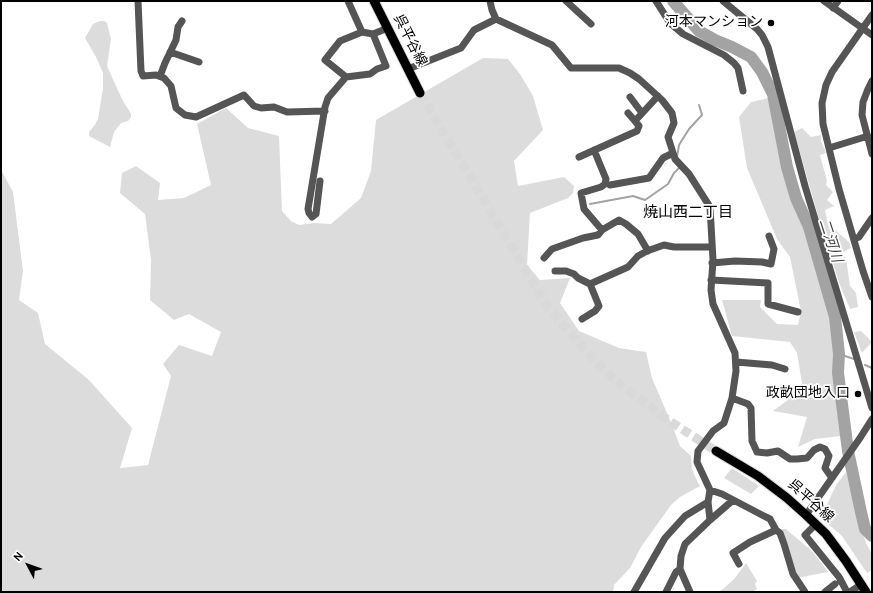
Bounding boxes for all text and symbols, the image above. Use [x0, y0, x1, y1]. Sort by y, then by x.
street label: 呉平谷線 [389, 12, 429, 70]
place label: 河本マンション [665, 15, 763, 31]
marker: 河本マンション [766, 18, 776, 28]
district label: 焼山西二丁目 [643, 205, 733, 223]
water label: 二河川 [813, 217, 845, 265]
place label: 政畝団地入口 [766, 386, 850, 402]
marker: 政畝団地入口 [853, 389, 863, 399]
street label: 呉平谷線 [784, 477, 836, 527]
north arrow [8, 545, 48, 585]
text: N [11, 550, 27, 565]

